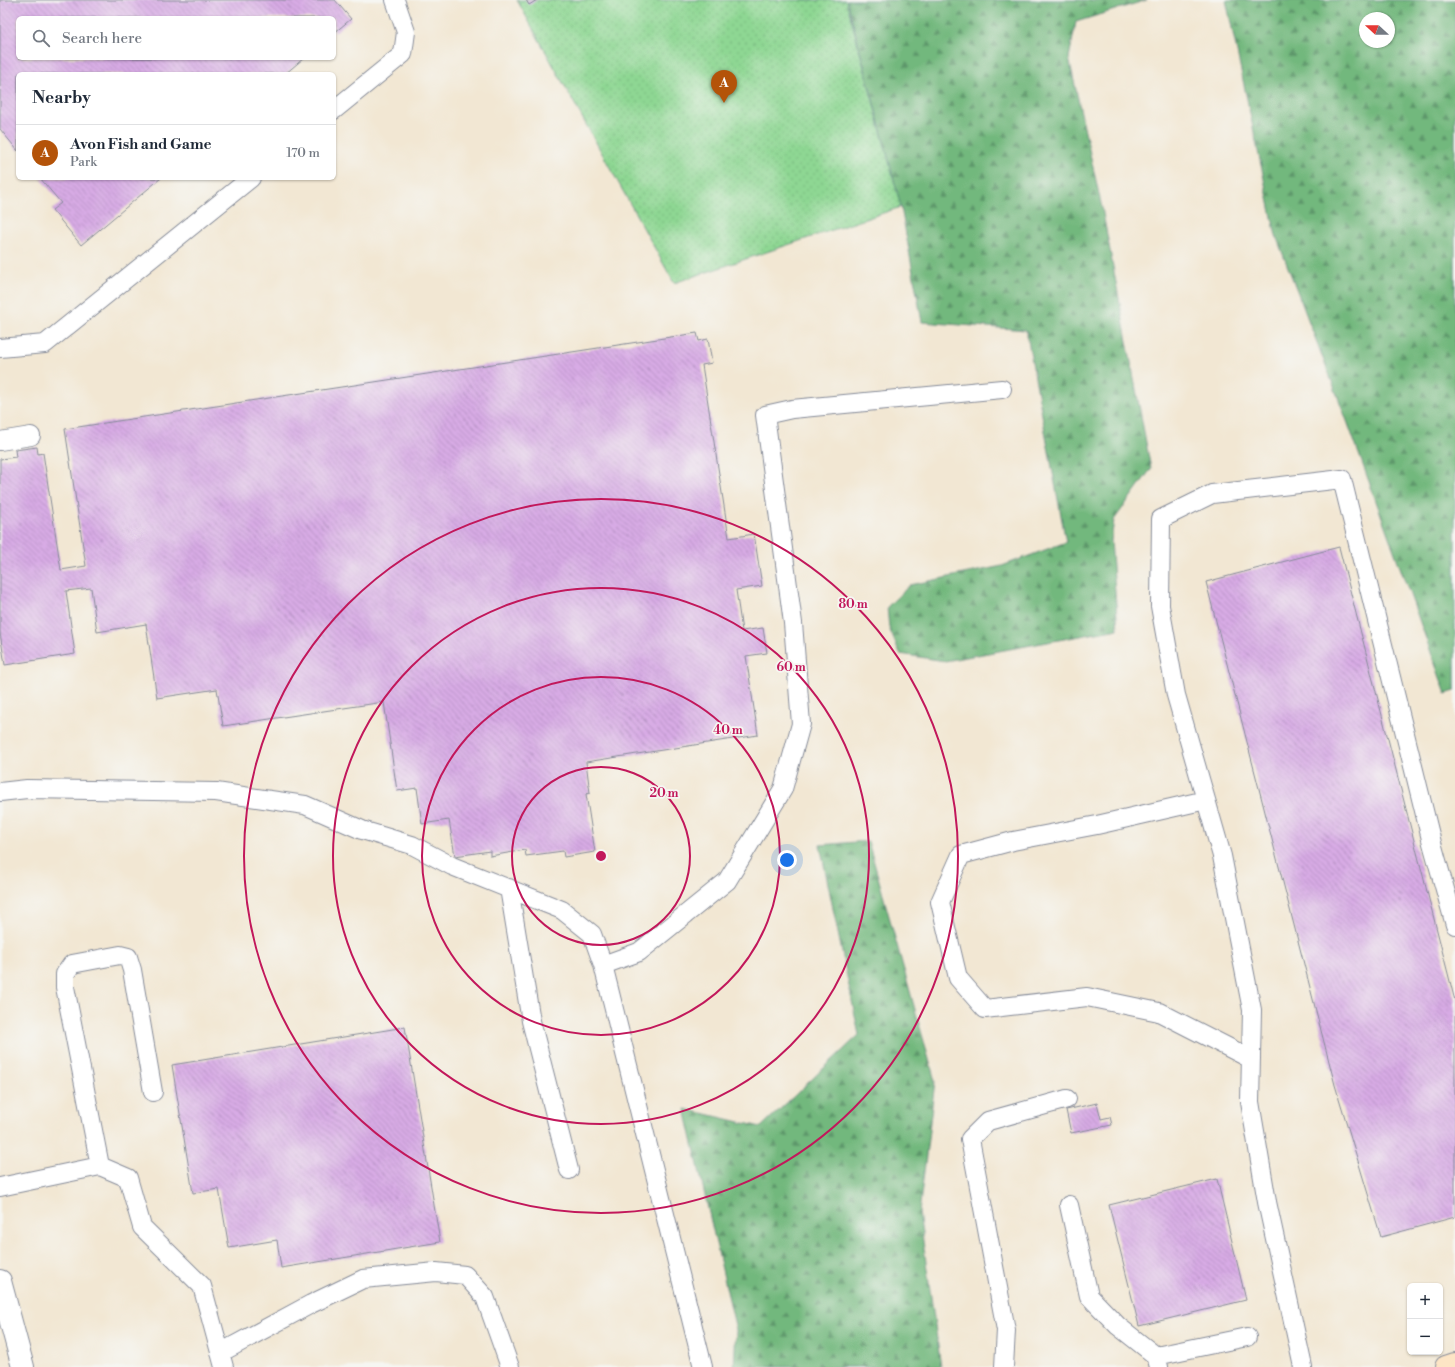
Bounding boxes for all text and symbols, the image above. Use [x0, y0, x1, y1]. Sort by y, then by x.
north arrow [1359, 12, 1395, 48]
search box [16, 16, 336, 60]
icon: search [30, 27, 52, 49]
text: Search here [62, 29, 142, 48]
pin: A [711, 70, 737, 103]
text: Nearby [32, 87, 91, 109]
text: Avon Fish and Game [70, 135, 212, 154]
text: A [40, 145, 50, 161]
text: 170 m [286, 145, 320, 161]
text: Park [70, 154, 97, 170]
text: 80 m [838, 597, 868, 612]
text: 60 m [776, 660, 806, 675]
text: 40 m [713, 723, 743, 738]
text: 20 m [649, 786, 679, 801]
centre of rings [594, 849, 608, 863]
your location [777, 850, 797, 870]
map controls [1407, 1283, 1443, 1355]
button: + [1407, 1283, 1443, 1319]
button: − [1407, 1319, 1443, 1355]

